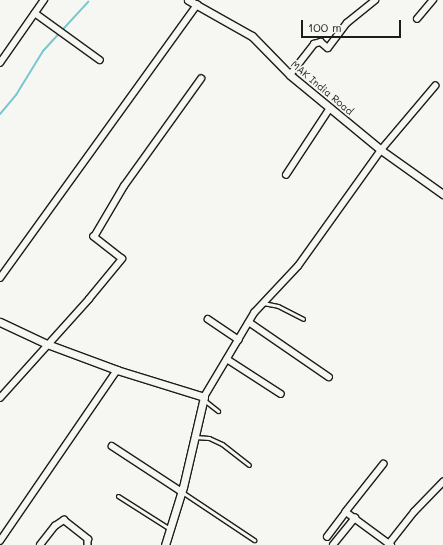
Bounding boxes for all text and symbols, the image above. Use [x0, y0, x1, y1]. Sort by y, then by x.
scale bar [303, 12, 403, 38]
text: 100 m [308, 19, 342, 35]
street label: MAK India Road [288, 58, 356, 118]

